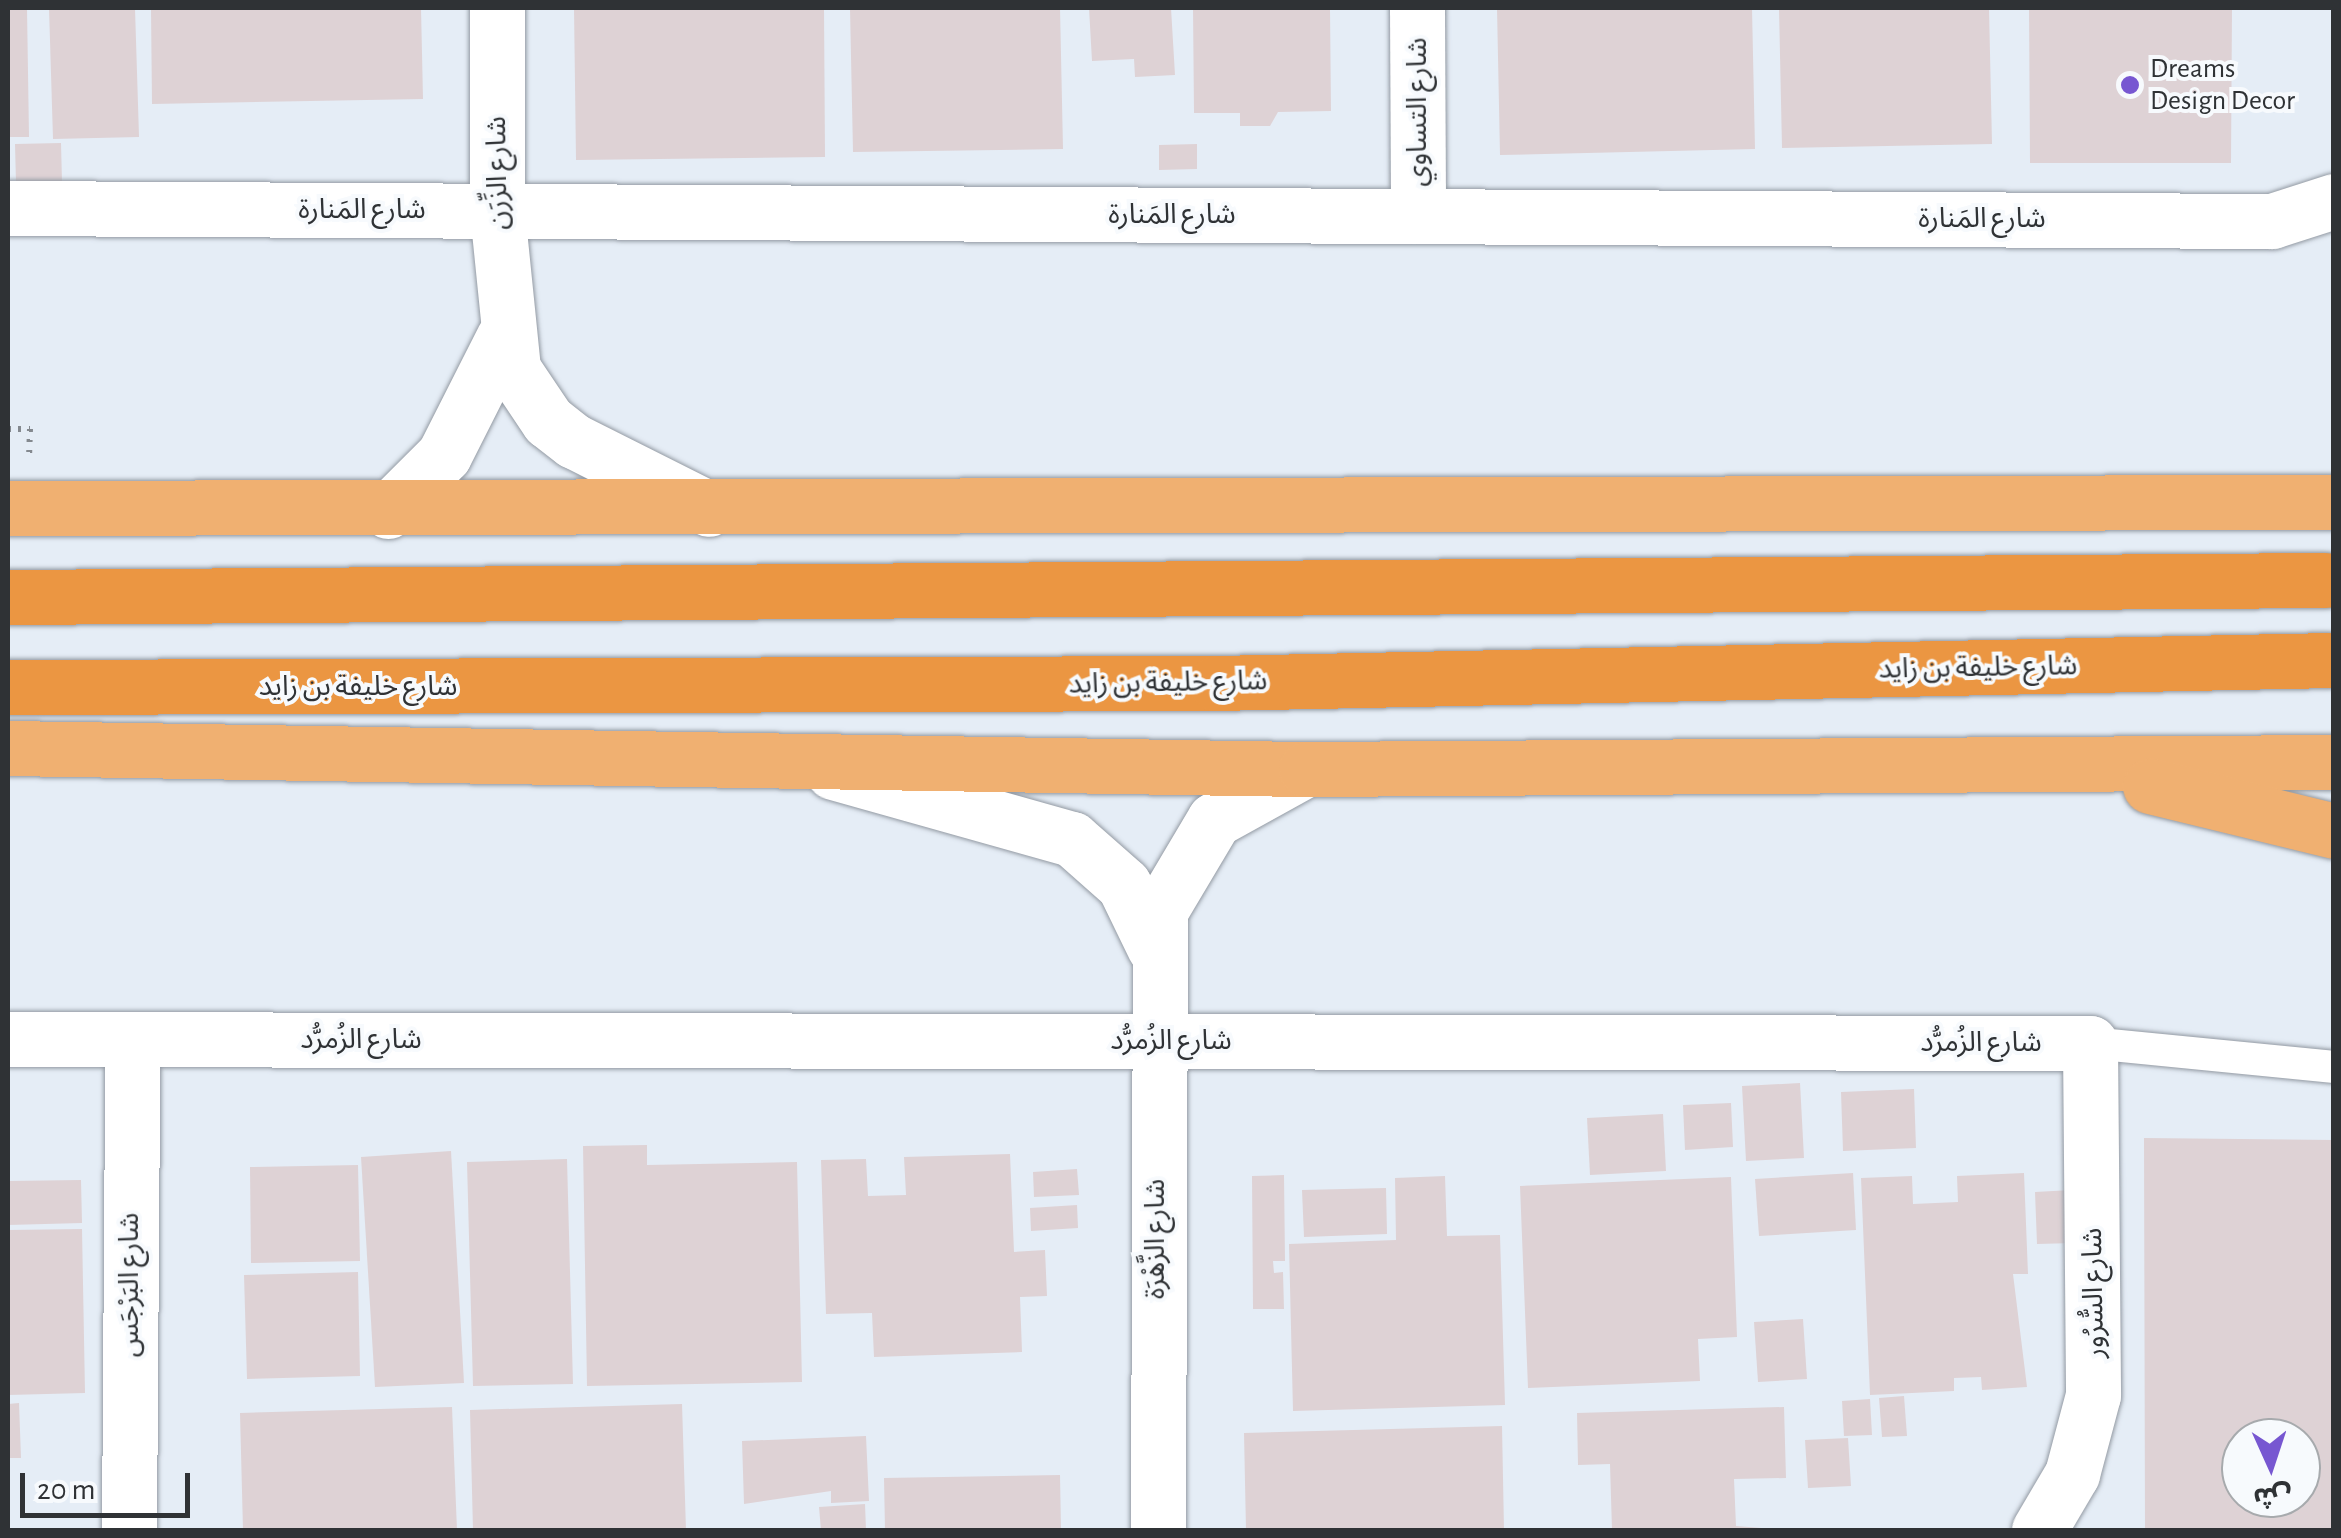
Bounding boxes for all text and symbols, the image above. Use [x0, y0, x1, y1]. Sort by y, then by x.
street label: شارع التساوي [1401, 37, 1435, 187]
place label: Dreams Design Decor [2150, 52, 2295, 118]
marker: Dreams Design Decor [2119, 74, 2141, 96]
street label: شارع الزِّرَن [480, 116, 516, 230]
street label: شارع المَنارة [298, 193, 426, 227]
street label: شارع المَنارة [1108, 198, 1236, 232]
street label: شارع المَنارة [1918, 202, 2046, 236]
street label: شارع خليفة بن زايد [1878, 649, 2078, 687]
street label: شارع خليفة بن زايد [1068, 664, 1268, 702]
street label: شارع خليفة بن زايد [259, 670, 457, 704]
street label: شارع الزُمرُّد [300, 1023, 422, 1057]
street label: شارع الزُمرُّد [1110, 1024, 1232, 1058]
street label: شارع الزُمرُّد [1920, 1026, 2042, 1060]
street label: شارع الزَّهْرَة [1139, 1179, 1173, 1299]
street label: شارع البَرْجَس [113, 1213, 147, 1357]
street label: شارع السُّرُور [2076, 1227, 2112, 1359]
north arrow [2221, 1418, 2321, 1518]
scale bar [25, 1453, 195, 1515]
text: 20 m [37, 1475, 95, 1505]
text: ش [2253, 1481, 2292, 1511]

